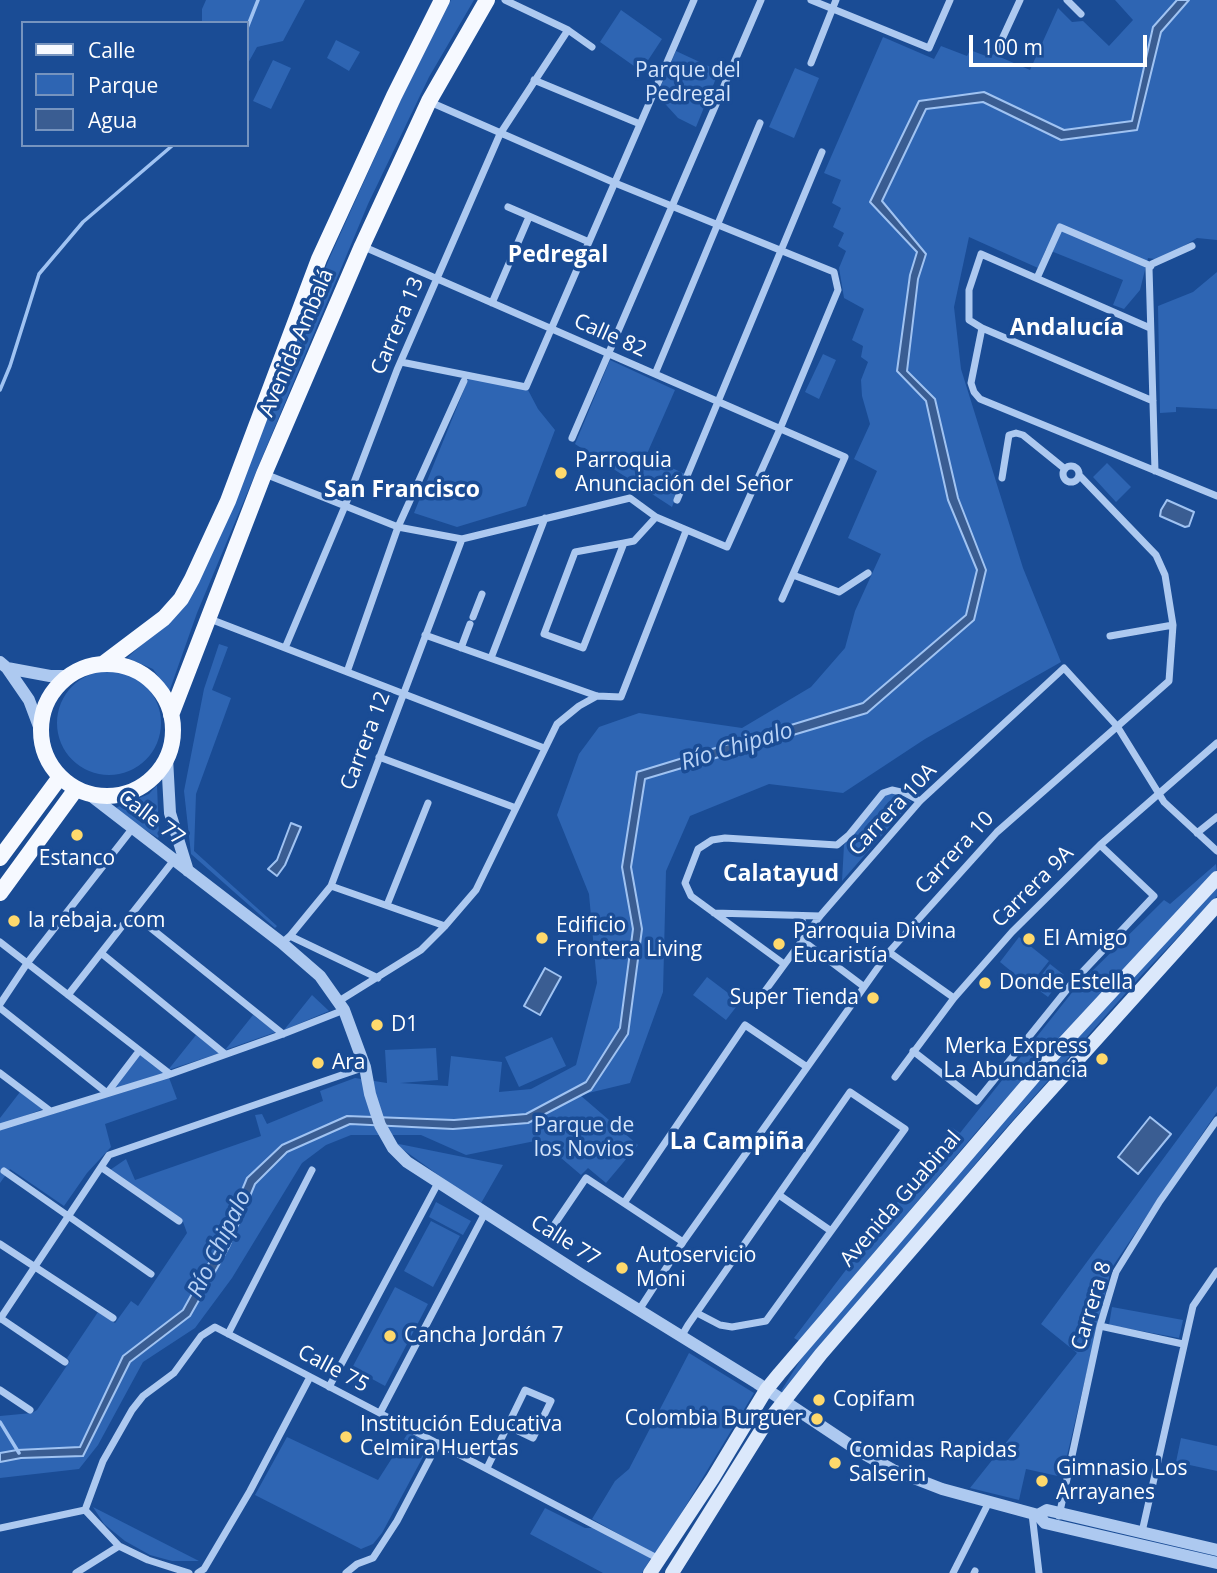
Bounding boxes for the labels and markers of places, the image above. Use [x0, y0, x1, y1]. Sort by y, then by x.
place label: Parroquia Anunciación del Señor [575, 448, 793, 498]
marker: Parroquia Anunciación del Señor [553, 465, 569, 481]
marker: Estanco [69, 827, 85, 843]
place label: Estanco [39, 846, 115, 872]
place label: la rebaja. com [28, 908, 165, 934]
marker: la rebaja. com [6, 913, 22, 929]
place label: Edificio Frontera Living [556, 913, 702, 963]
place label: Parroquia Divina Eucaristía [793, 919, 956, 969]
place label: El Amigo [1043, 926, 1127, 952]
marker: Edificio Frontera Living [534, 930, 550, 946]
marker: El Amigo [1021, 931, 1037, 947]
marker: Parroquia Divina Eucaristía [771, 936, 787, 952]
place label: Donde Estella [999, 970, 1133, 996]
marker: Donde Estella [977, 975, 993, 991]
place label: Super Tienda [730, 985, 859, 1011]
marker: Super Tienda [865, 990, 881, 1006]
place label: D1 [391, 1012, 418, 1038]
marker: D1 [369, 1017, 385, 1033]
place label: Merka Express La Abundancia [944, 1034, 1088, 1084]
place label: Ara [332, 1050, 366, 1076]
marker: Merka Express La Abundancia [1094, 1051, 1110, 1067]
marker: Ara [310, 1055, 326, 1071]
place label: Autoservicio Moni [636, 1243, 756, 1293]
marker: Autoservicio Moni [614, 1260, 630, 1276]
place label: Cancha Jordán 7 [404, 1323, 564, 1349]
marker: Cancha Jordán 7 [382, 1328, 398, 1344]
place label: Copifam [833, 1387, 915, 1413]
marker: Copifam [811, 1392, 827, 1408]
place label: Colombia Burguer [625, 1406, 803, 1432]
marker: Colombia Burguer [809, 1411, 825, 1427]
place label: Institución Educativa Celmira Huertas [360, 1412, 562, 1462]
marker: Institución Educativa Celmira Huertas [338, 1429, 354, 1445]
place label: Comidas Rapidas Salserin [849, 1438, 1017, 1488]
marker: Comidas Rapidas Salserin [827, 1455, 843, 1471]
place label: Gimnasio Los Arrayanes [1056, 1456, 1188, 1506]
marker: Gimnasio Los Arrayanes [1034, 1473, 1050, 1489]

